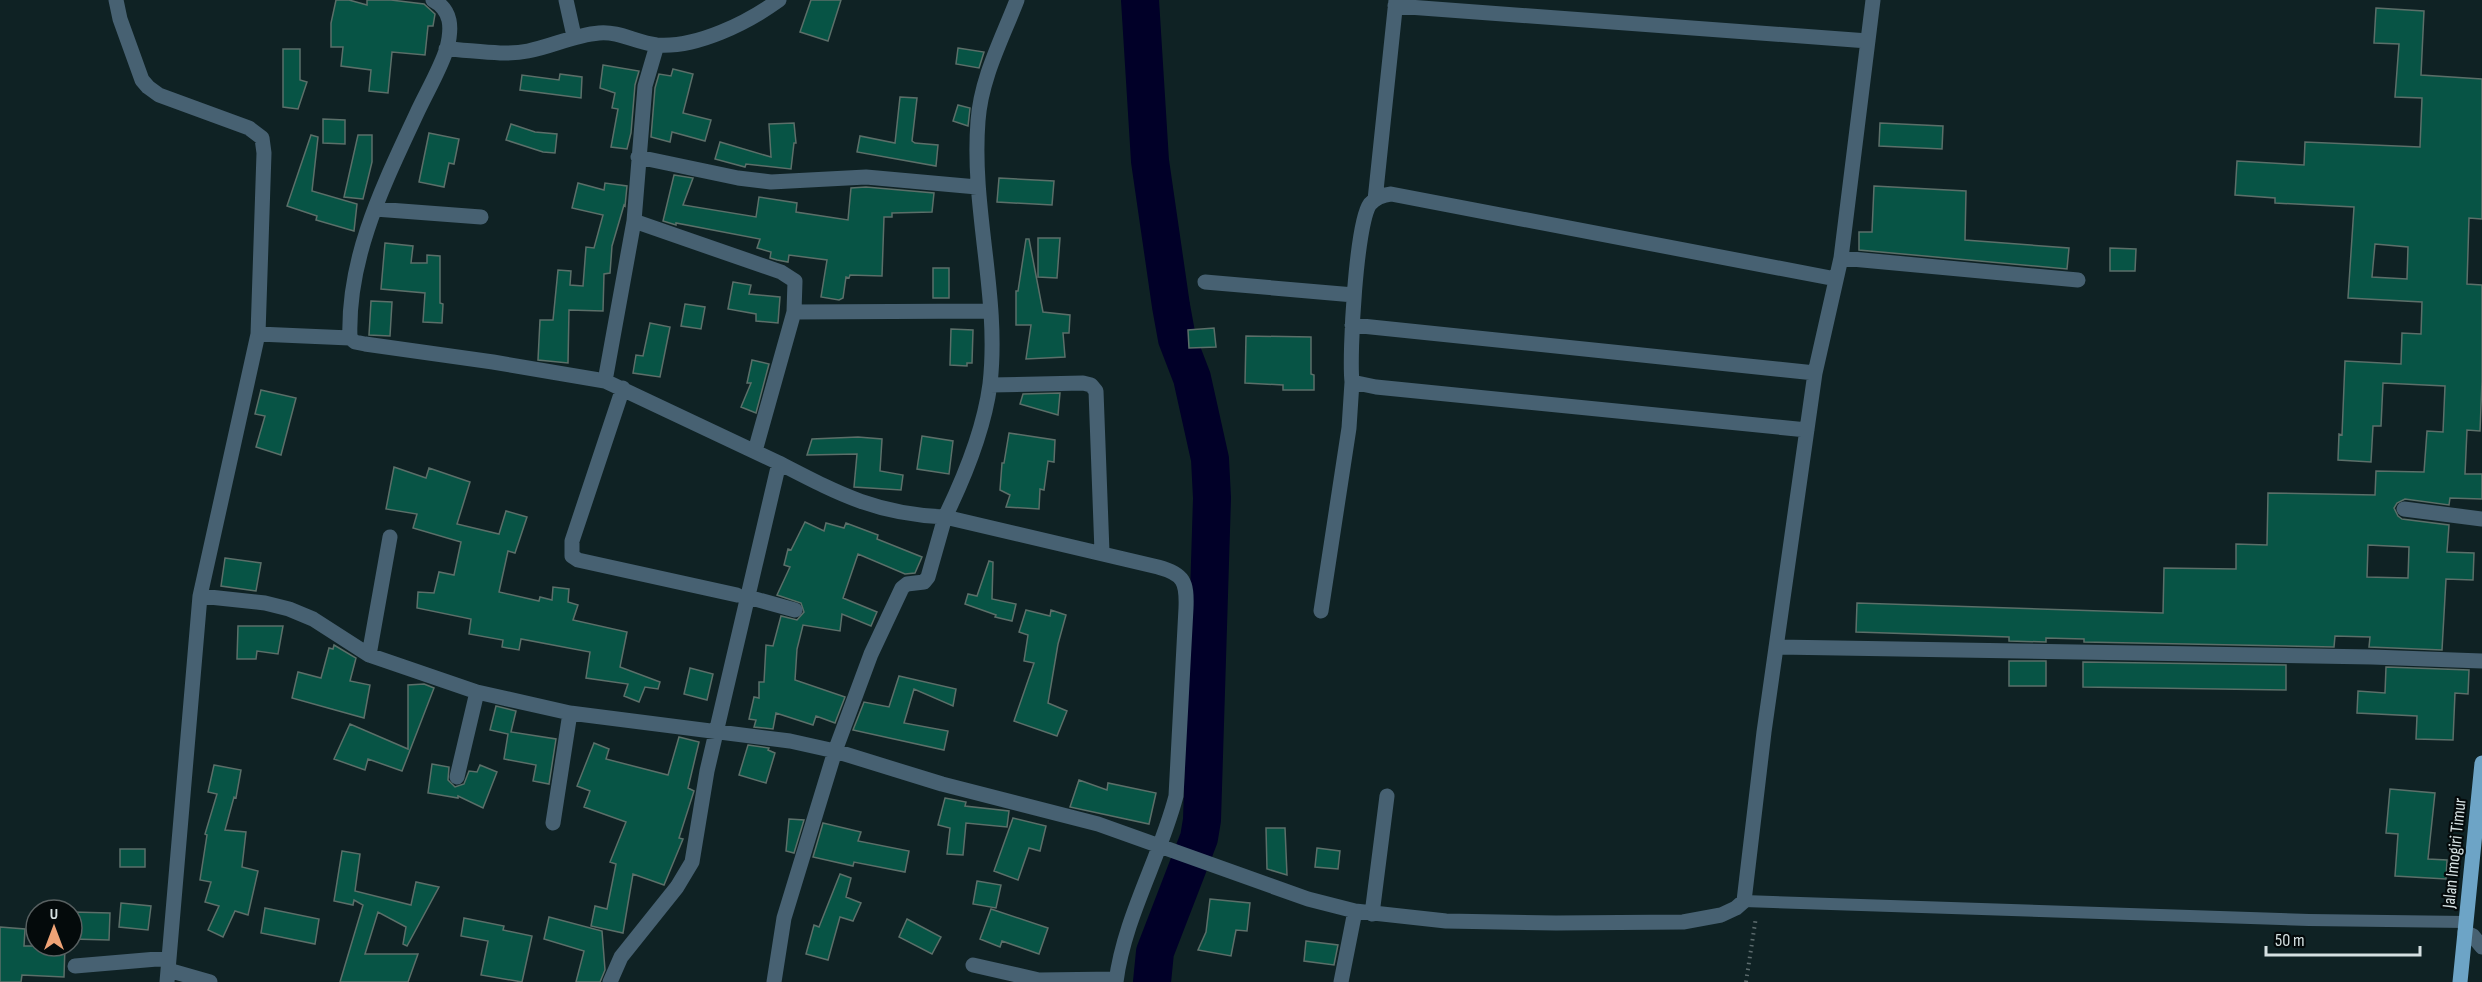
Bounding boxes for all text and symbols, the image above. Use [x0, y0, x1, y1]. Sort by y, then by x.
street label: Jalan Imogiri Timur [2438, 797, 2471, 910]
north arrow [24, 898, 84, 958]
text: U [50, 905, 58, 924]
scale bar [2266, 919, 2420, 957]
text: 50 m [2275, 930, 2305, 951]

